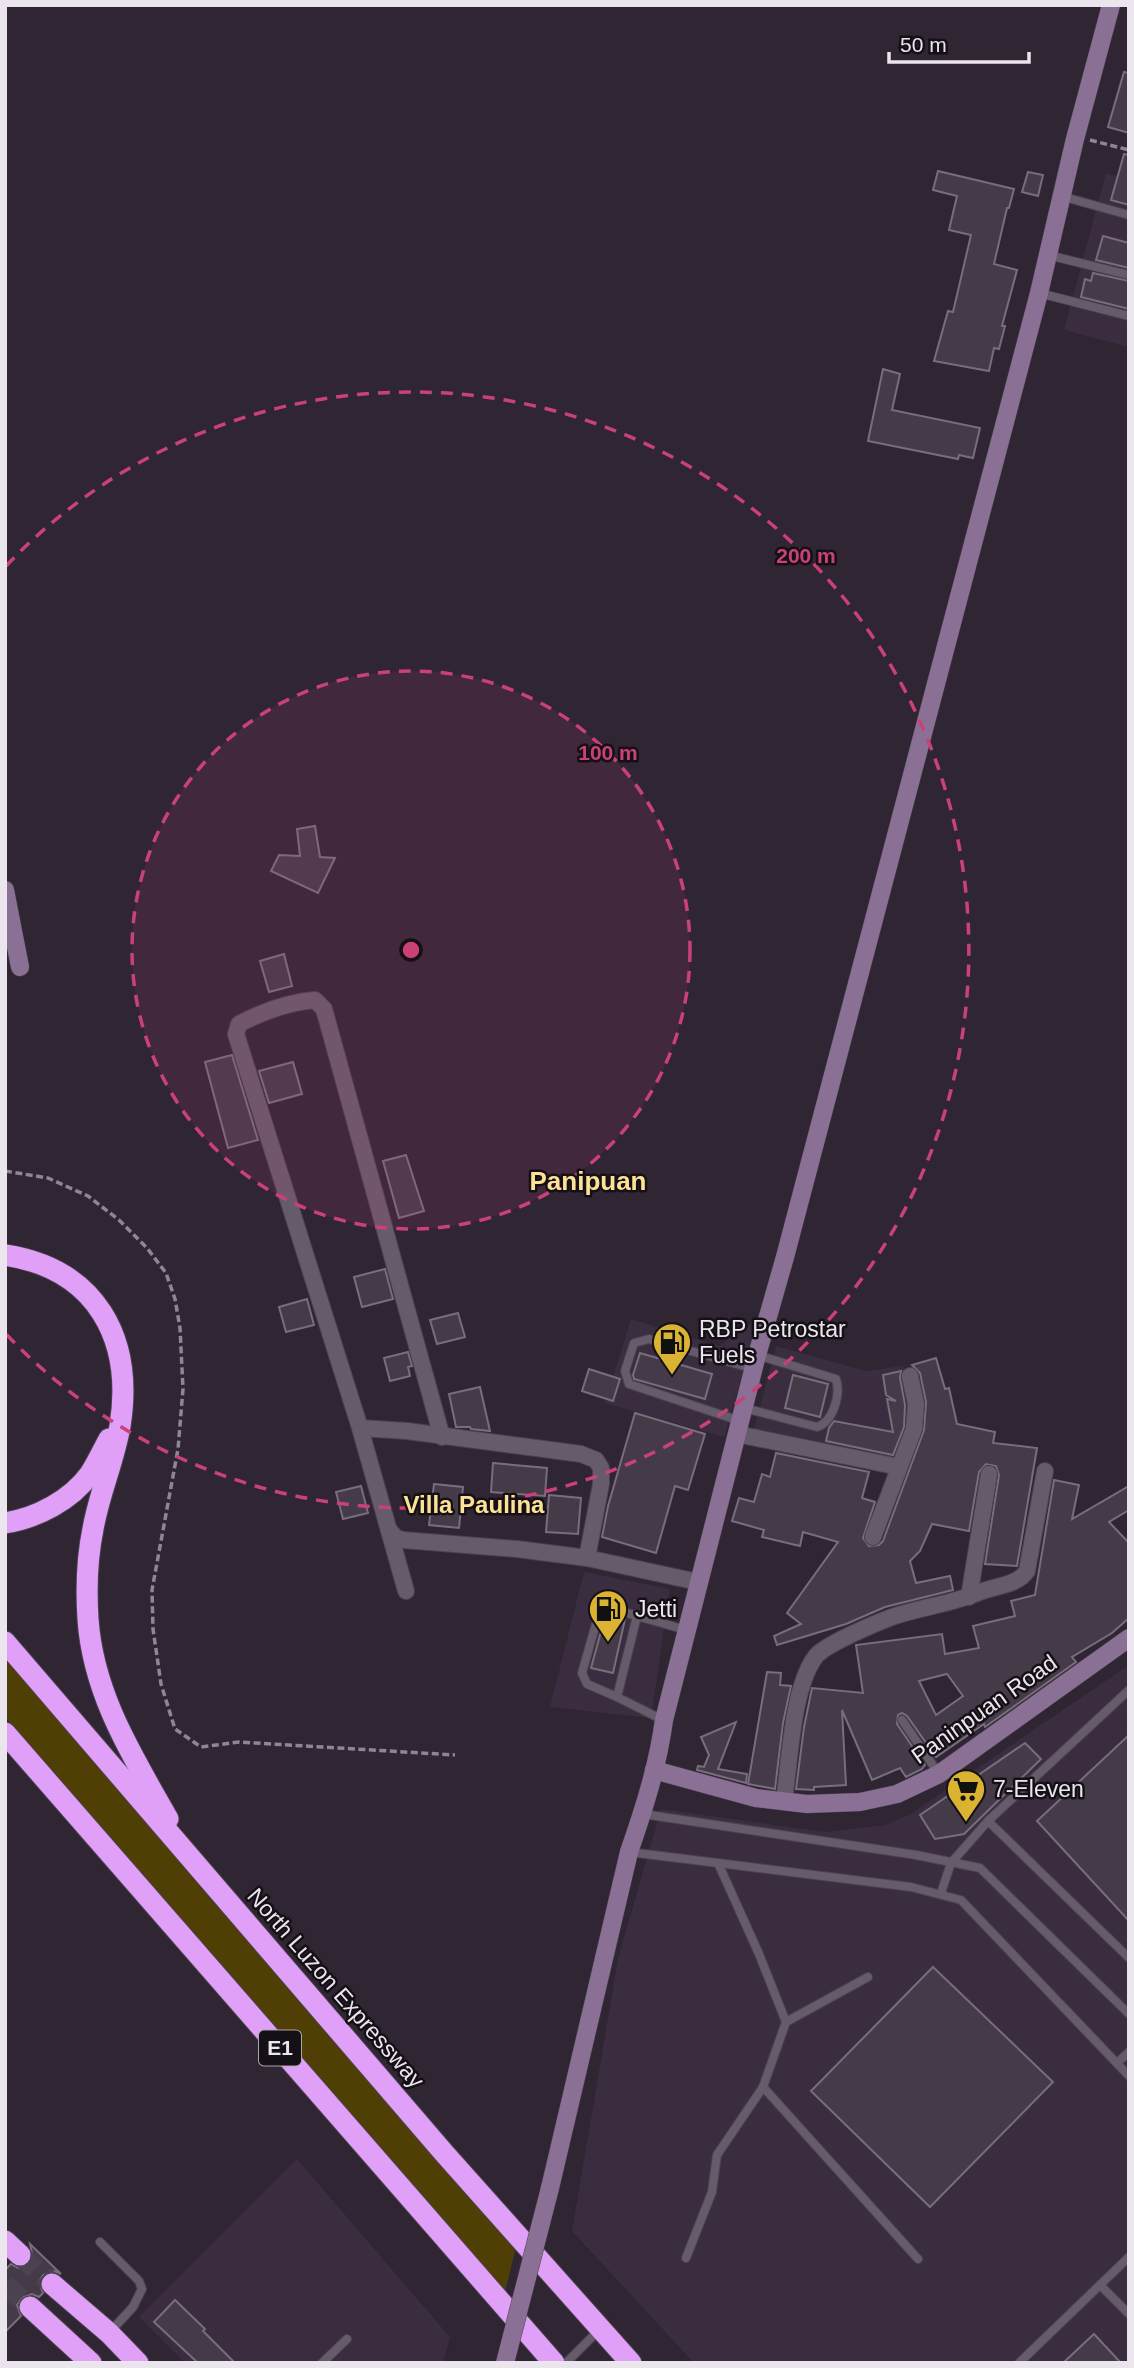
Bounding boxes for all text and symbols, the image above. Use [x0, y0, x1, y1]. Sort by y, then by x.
scale bar [889, 21, 1029, 65]
text: 50 m [900, 33, 947, 56]
text: 200 m [776, 544, 836, 567]
text: 100 m [578, 741, 638, 764]
centre of rings [399, 938, 423, 962]
district label: Panipuan [529, 1166, 647, 1196]
place label: RBP Petrostar Fuels [699, 1316, 846, 1368]
fuel station icon: RBP Petrostar Fuels [651, 1321, 693, 1376]
district label: Villa Paulina [404, 1491, 545, 1518]
fuel station icon: Jetti [587, 1588, 629, 1643]
place label: Jetti [635, 1596, 677, 1622]
street label: Paninpuan Road [906, 1649, 1062, 1769]
supermarket icon: 7-Eleven [945, 1768, 987, 1823]
place label: 7-Eleven [993, 1776, 1084, 1802]
street label: North Luzon Expressway [242, 1883, 430, 2093]
road number: E1 [259, 2030, 301, 2066]

